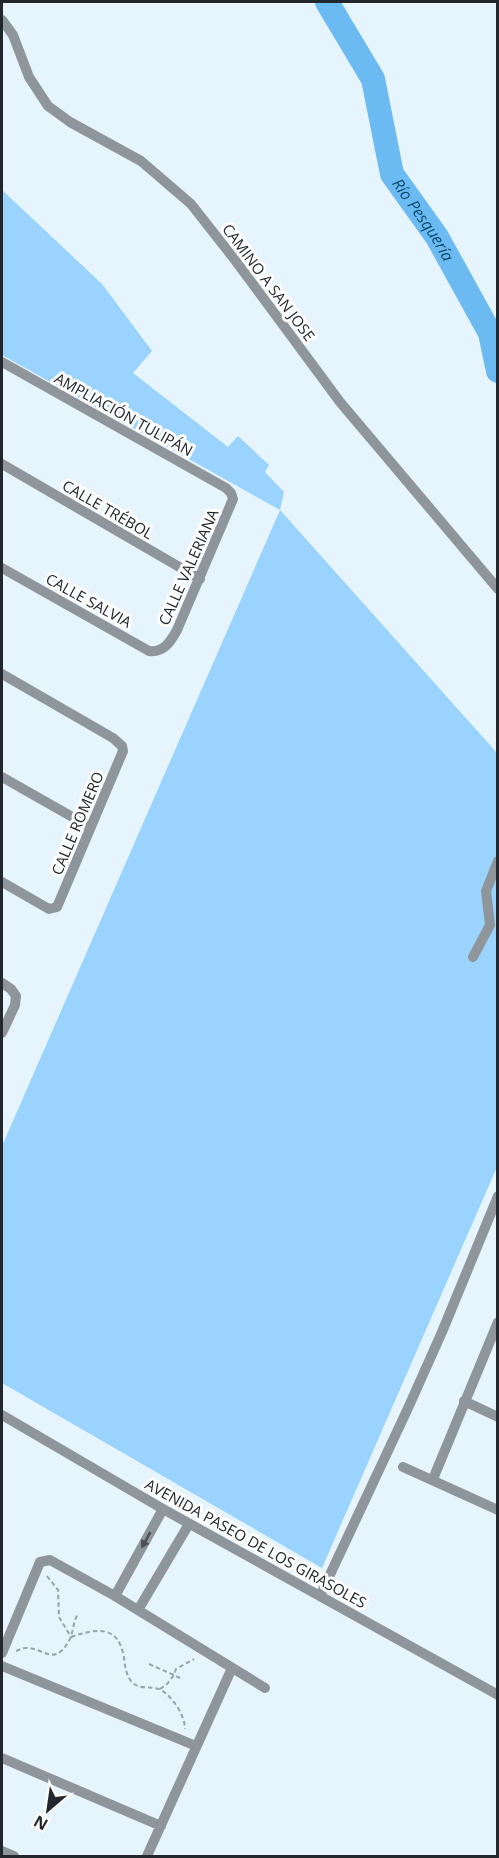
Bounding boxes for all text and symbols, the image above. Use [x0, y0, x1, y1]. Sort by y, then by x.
water label: Río Pesquería [387, 174, 459, 265]
street label: CAMINO A SAN JOSE [218, 219, 320, 345]
street label: AMPLIACIÓN TULIPÁN [51, 368, 197, 460]
street label: CALLE TRÉBOL [59, 475, 157, 543]
street label: CALLE VALERIANA [153, 505, 223, 628]
street label: CALLE SALVIA [43, 568, 136, 632]
street label: CALLE ROMERO [46, 768, 108, 878]
street label: AVENIDA PASEO DE LOS GIRASOLES [142, 1474, 370, 1612]
one-way arrow [141, 1532, 151, 1549]
north arrow [18, 1780, 78, 1840]
text: N [30, 1810, 52, 1836]

